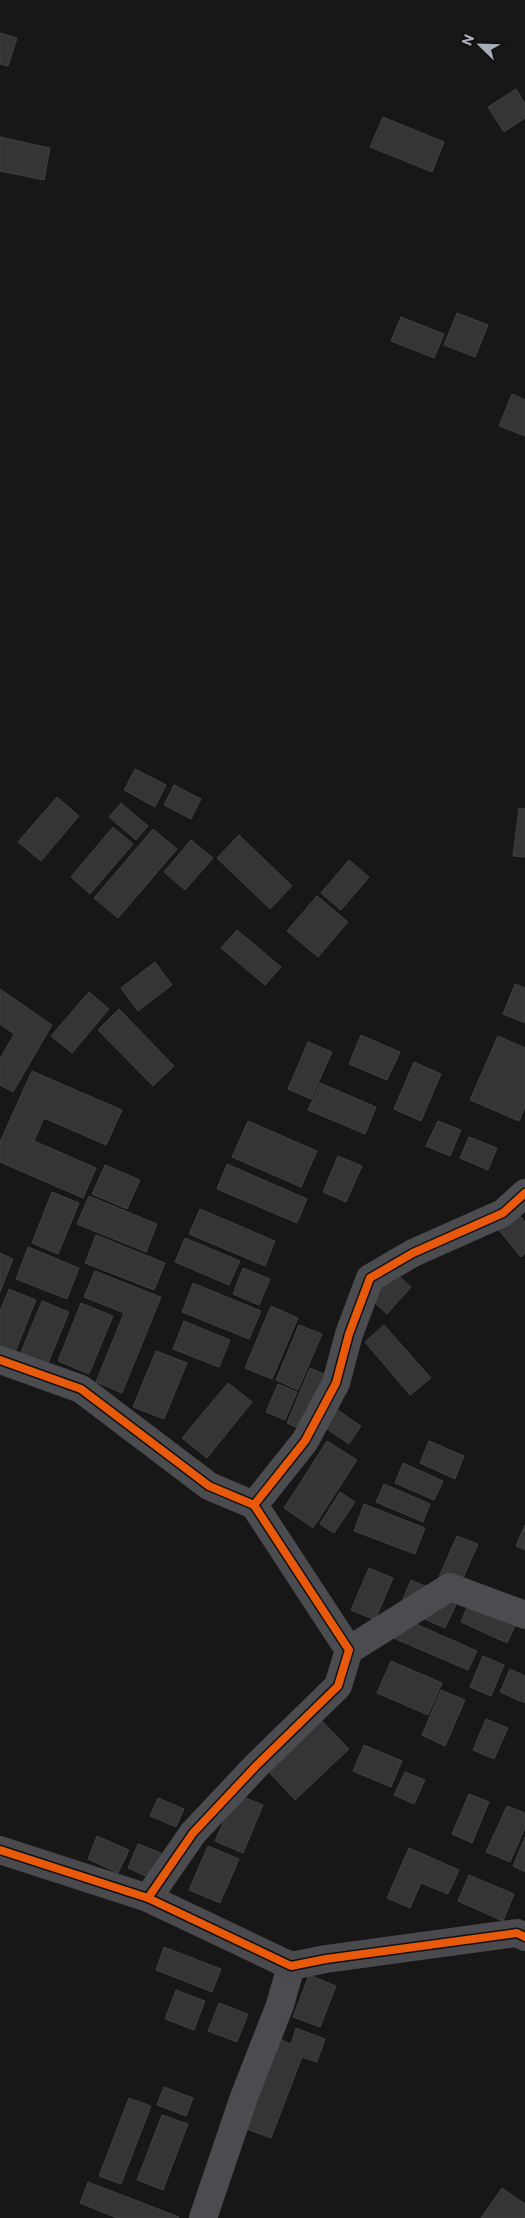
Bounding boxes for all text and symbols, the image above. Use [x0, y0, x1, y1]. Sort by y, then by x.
north arrow [455, 20, 505, 70]
text: N [458, 32, 477, 48]

